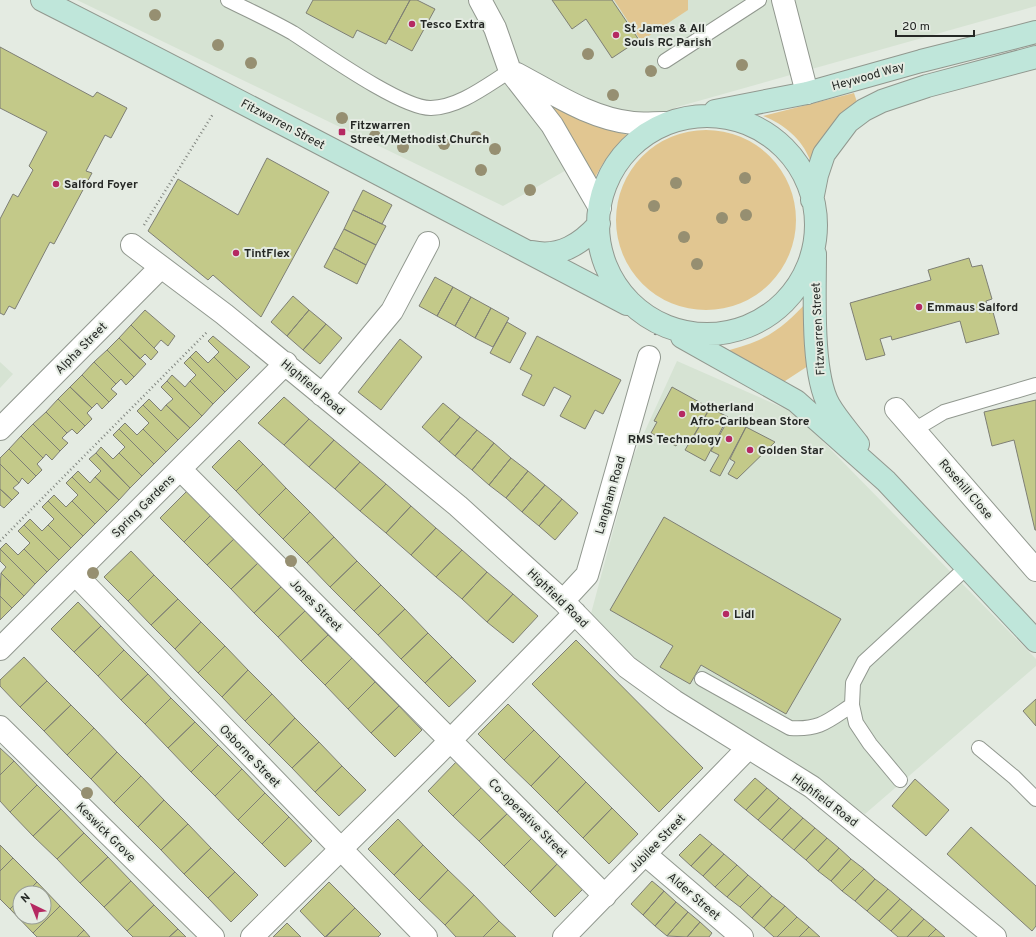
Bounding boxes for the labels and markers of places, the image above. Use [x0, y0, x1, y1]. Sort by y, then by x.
place label: Tesco Extra [420, 17, 485, 33]
marker: Tesco Extra [407, 19, 417, 29]
place label: St James & All Souls RC Parish [624, 21, 712, 51]
marker: St James & All Souls RC Parish [611, 30, 621, 40]
place label: Fitzwarren Street/Methodist Church [350, 118, 489, 148]
marker: Fitzwarren Street/Methodist Church [337, 127, 347, 137]
place label: Salford Foyer [64, 177, 138, 193]
marker: Salford Foyer [51, 179, 61, 189]
place label: TintFlex [244, 246, 290, 262]
marker: TintFlex [231, 248, 241, 258]
place label: Emmaus Salford [927, 300, 1018, 316]
marker: Emmaus Salford [914, 302, 924, 312]
place label: Motherland Afro-Caribbean Store [690, 400, 810, 430]
marker: Motherland Afro-Caribbean Store [677, 409, 687, 419]
place label: RMS Technology [628, 432, 721, 448]
marker: RMS Technology [724, 434, 734, 444]
place label: Golden Star [758, 443, 824, 459]
marker: Golden Star [745, 445, 755, 455]
place label: Lidl [734, 607, 755, 623]
marker: Lidl [721, 609, 731, 619]

